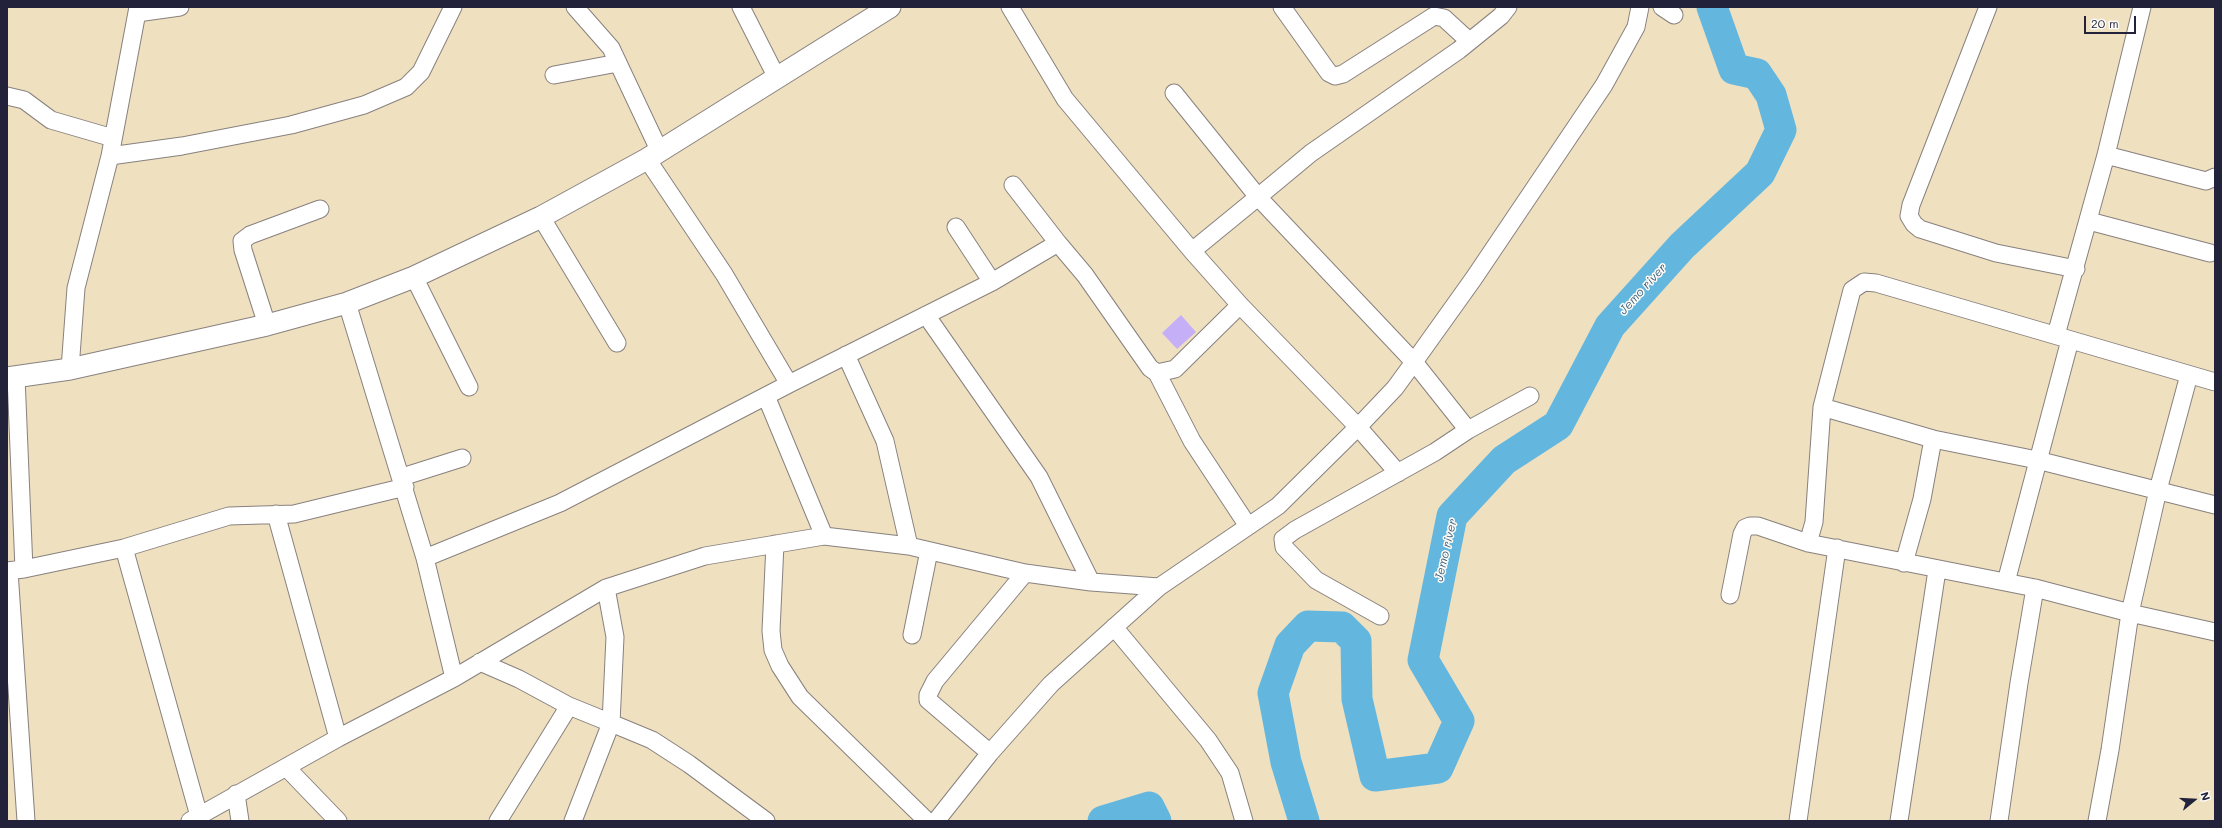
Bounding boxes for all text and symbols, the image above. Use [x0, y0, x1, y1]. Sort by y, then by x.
scale bar [2086, 8, 2138, 34]
text: 20 m [2091, 15, 2119, 31]
water label: Jemo river [1616, 260, 1670, 318]
water label: Jemo river [1432, 517, 1460, 583]
north arrow [2174, 780, 2214, 820]
text: N [2197, 790, 2214, 802]

